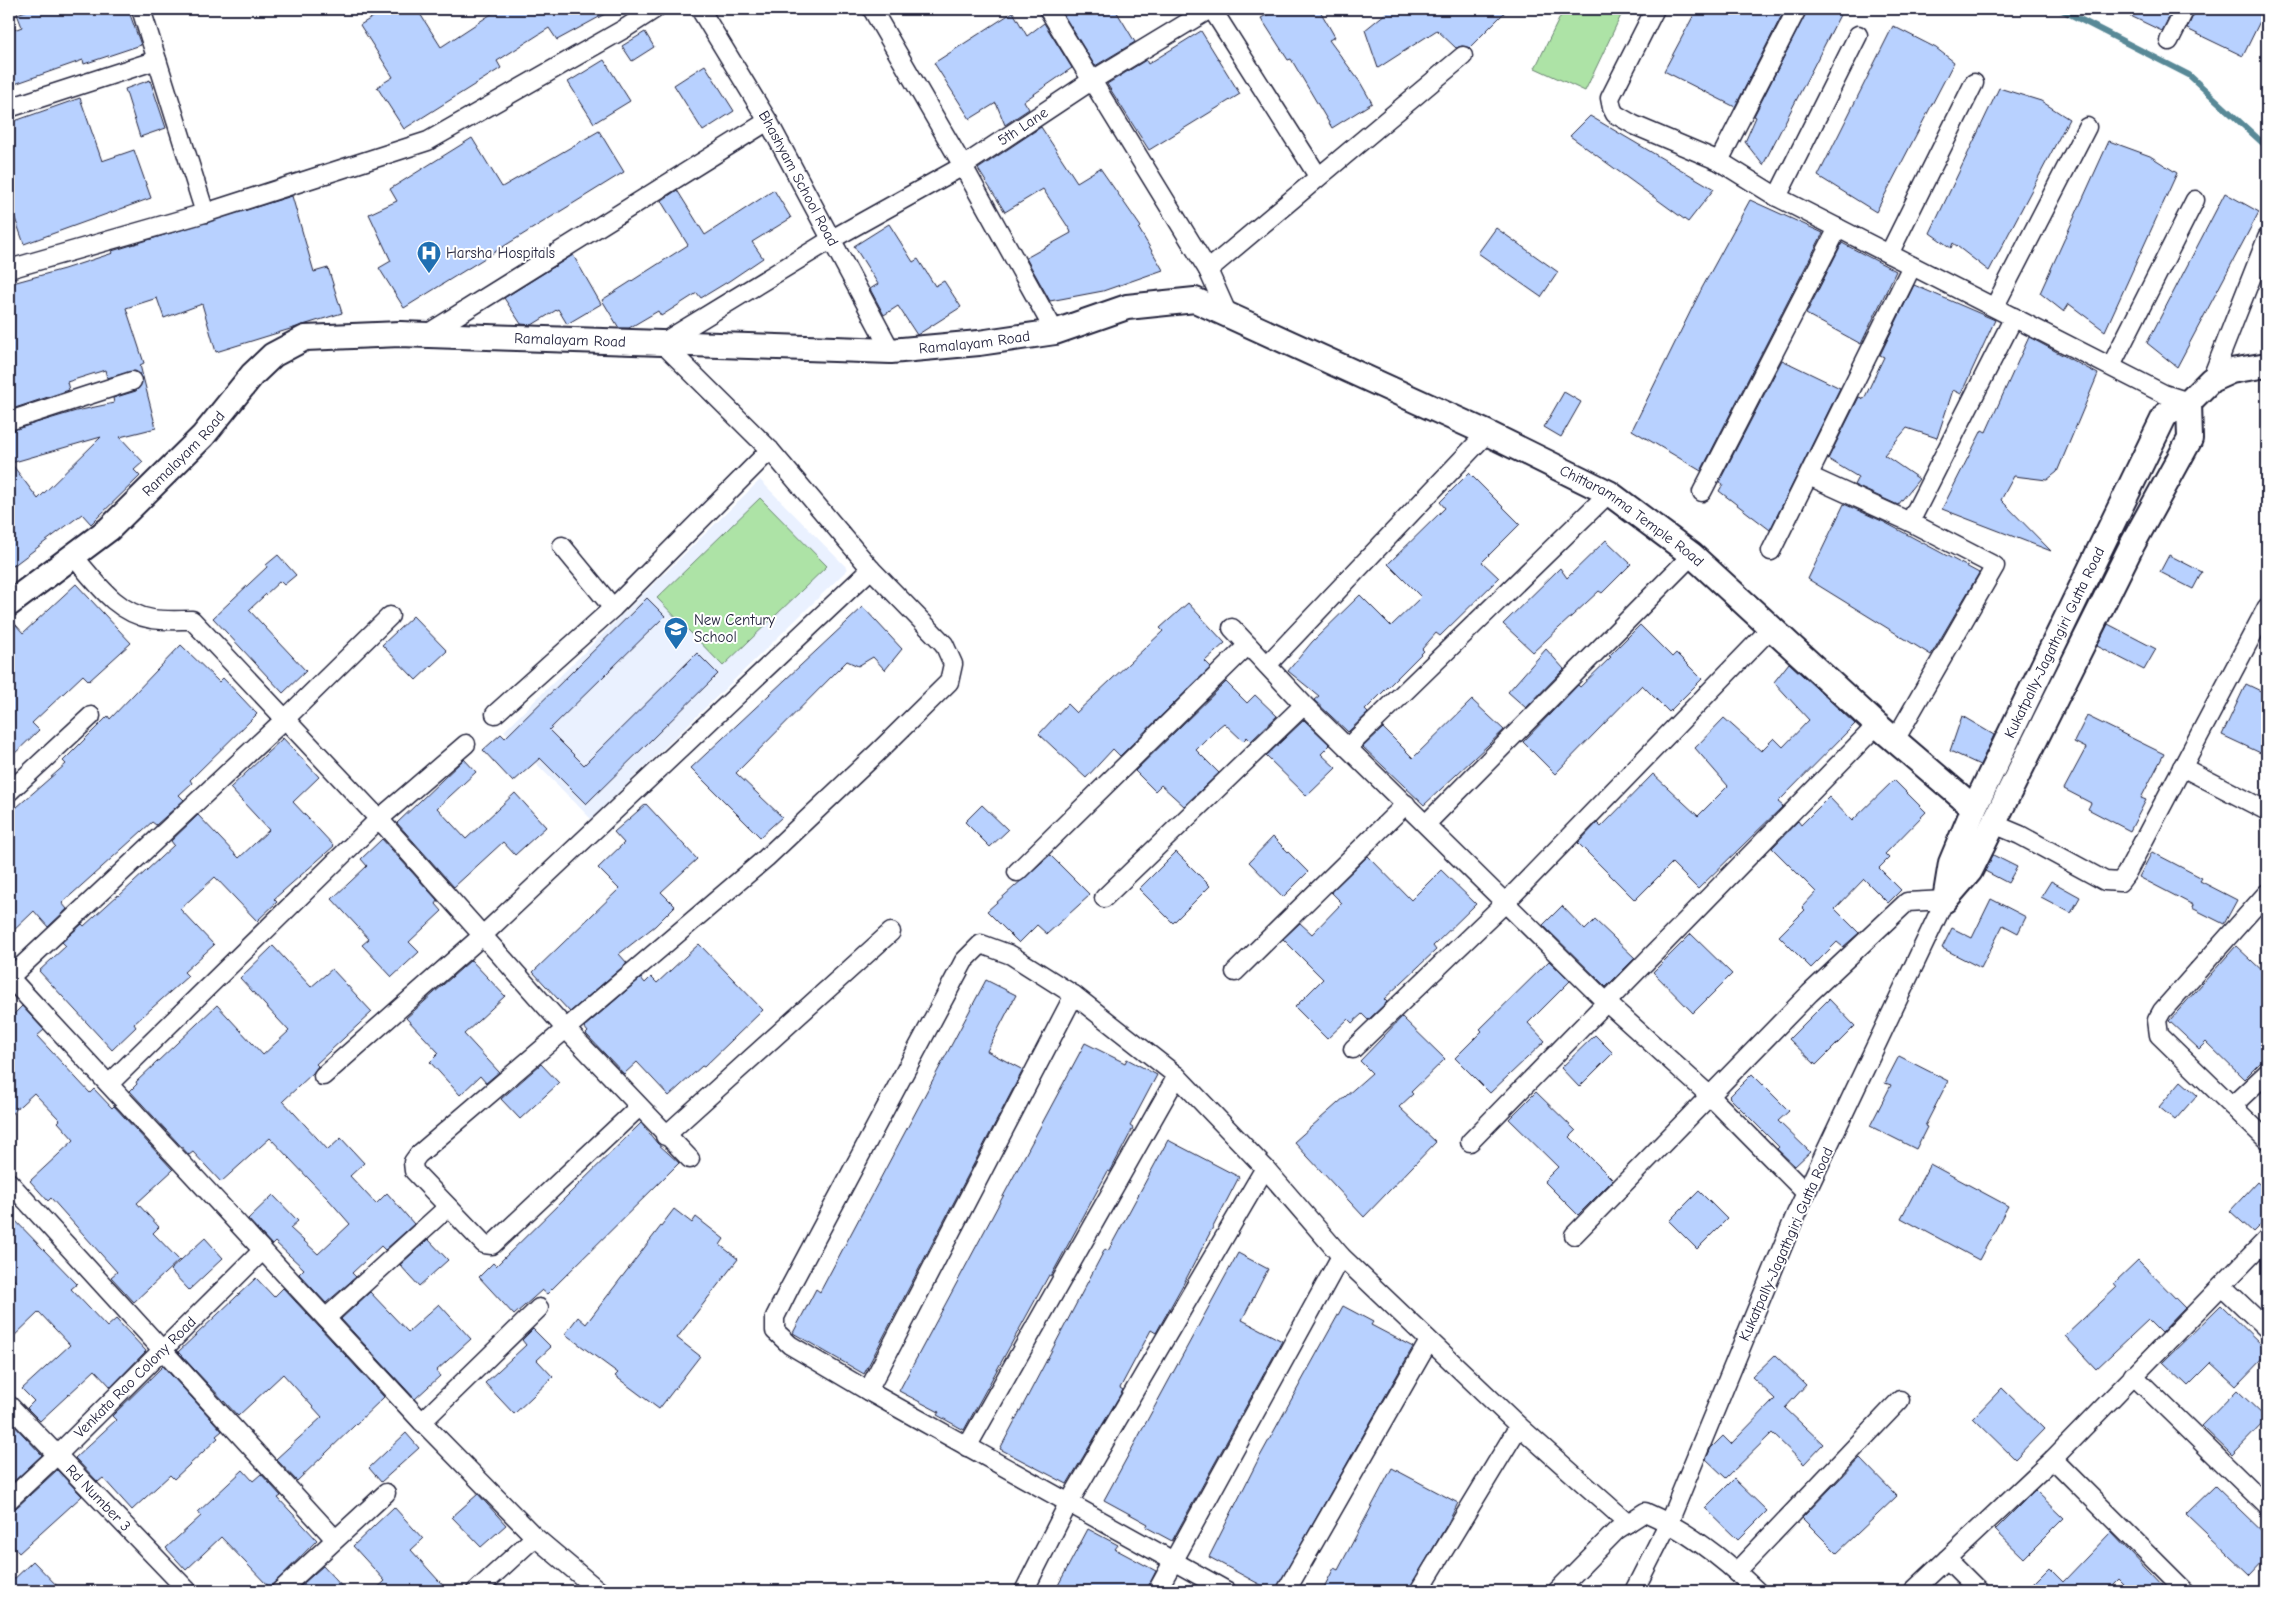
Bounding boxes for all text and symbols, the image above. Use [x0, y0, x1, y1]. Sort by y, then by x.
street label: 5th Lane [994, 103, 1052, 149]
street label: Bhashyam School Road [755, 107, 842, 249]
hospital icon: Harsha Hospitals [416, 240, 442, 274]
place label: Harsha Hospitals [446, 244, 555, 262]
street label: Ramalayam Road [918, 327, 1031, 357]
street label: Ramalayam Road [514, 329, 626, 351]
street label: Ramalayam Road [138, 407, 229, 500]
street label: Chittaramma Temple Road [1557, 461, 1708, 570]
street label: Kukatpally-Jagathgiri Gutta Road [2000, 544, 2108, 741]
place label: New Century School [694, 611, 775, 646]
school or university icon: New Century School [663, 616, 689, 650]
street label: Kukatpally-Jagathgiri Gutta Road [1735, 1144, 1837, 1344]
street label: Venkata Rao Colony Road [70, 1313, 200, 1442]
street label: Rd Number 3 [62, 1461, 135, 1535]

